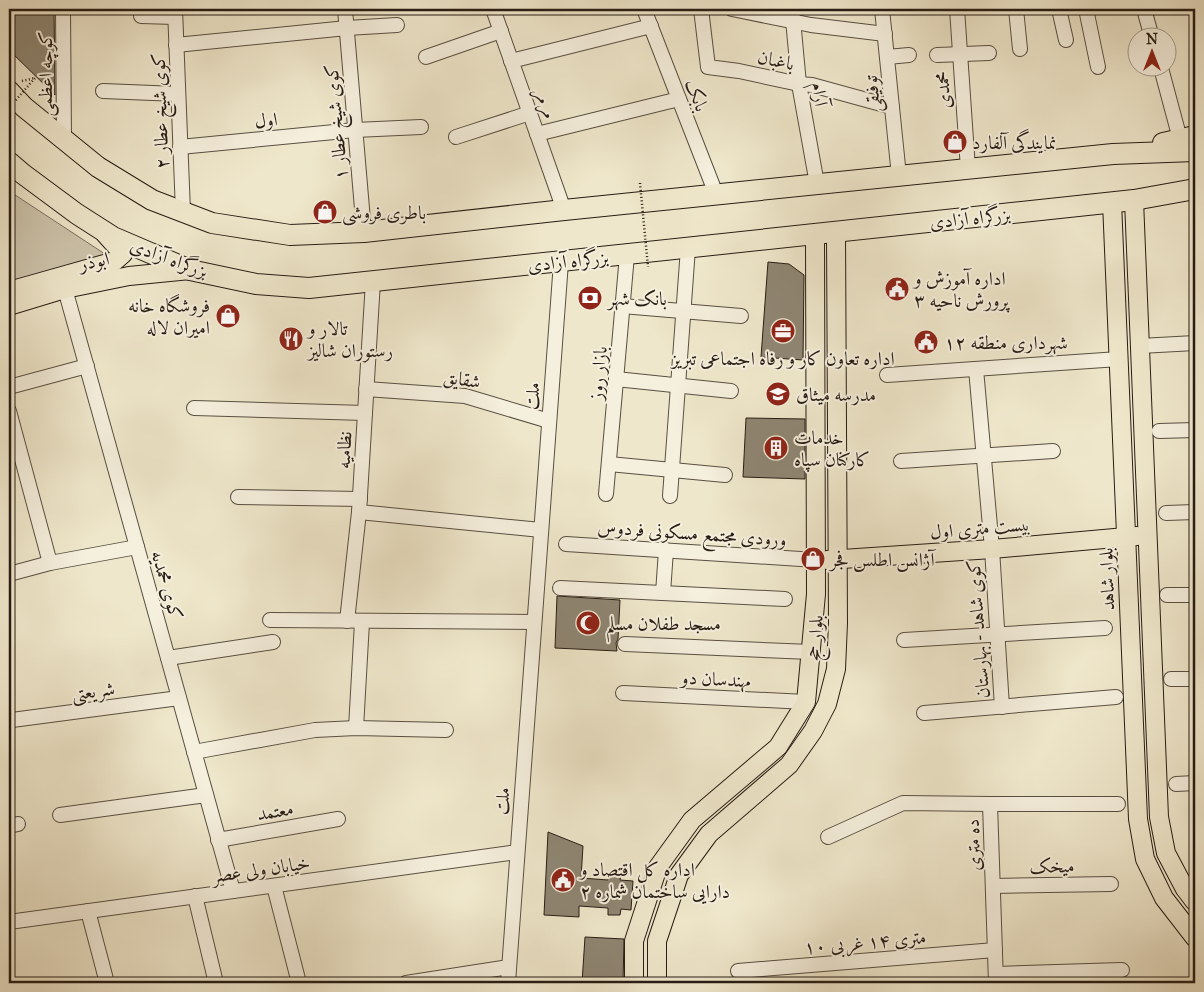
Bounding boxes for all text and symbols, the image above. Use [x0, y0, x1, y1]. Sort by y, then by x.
north arrow [1126, 28, 1176, 78]
street label: کوچه اعظمی [34, 31, 59, 117]
text: N [1146, 31, 1158, 48]
street label: باغبان [756, 45, 796, 75]
street label: کوی شیخ عطار ۲ [146, 52, 180, 169]
street label: کوی شیخ عطار ۱ [319, 63, 358, 181]
street label: محمدی [930, 70, 956, 109]
street label: توفیقی [859, 74, 887, 114]
street label: بابک [680, 75, 714, 115]
street label: آرام [802, 80, 834, 110]
street label: مرمر [528, 84, 562, 122]
street label: اول [253, 107, 279, 133]
place label: نمایندگی آلفارد [972, 128, 1057, 154]
shop icon: نمایندگی آلفارد [942, 129, 968, 155]
shop icon: باطری فروشی [312, 199, 338, 225]
place label: باطری فروشی [342, 201, 426, 226]
street label: بزرگراه آزادی [928, 201, 1012, 234]
street label: بزرگراه آزادی [127, 232, 212, 283]
street label: بزرگراه آزادی [526, 244, 610, 277]
street label: ابوذر [75, 247, 111, 277]
place label: اداره آموزش و پرورش ناحیه ۳ [912, 267, 1010, 313]
public building icon: اداره آموزش و پرورش ناحیه ۳ [884, 276, 910, 302]
bank icon: بانک شهر [577, 285, 603, 311]
place label: بانک شهر [606, 287, 667, 311]
place label: فروشگاه خانه امیران لاله [128, 293, 210, 339]
shop icon: فروشگاه خانه امیران لاله [215, 303, 241, 329]
place label: تالار و رستوران شالیز [306, 317, 393, 363]
office icon: اداره تعاون کار و رفاه اجتماعی تبریز [770, 318, 796, 344]
restaurant icon: تالار و رستوران شالیز [278, 326, 304, 352]
public building icon: شهرداری منطقه ۱۲ [913, 329, 939, 355]
place label: شهرداری منطقه ۱۲ [944, 331, 1068, 355]
street label: بازار روز [584, 345, 612, 403]
place label: اداره تعاون کار و رفاه اجتماعی تبریز [669, 347, 895, 370]
street label: شقایق [442, 365, 482, 394]
street label: ملت [520, 381, 544, 411]
school or university icon: مدرسه میثاق [765, 381, 791, 407]
place label: مدرسه میثاق [796, 383, 876, 406]
place label: خدمات کارکنان سپاه [794, 426, 870, 472]
street label: نظامیه [332, 431, 356, 469]
building icon: خدمات کارکنان سپاه [763, 435, 789, 461]
street label: بیست متری اول [929, 512, 1031, 544]
street label: ورودی مجتمع مسکونی فردوس [596, 515, 787, 557]
shop icon: آژانس اطلس فجر [800, 546, 826, 572]
street label: بلوار شاهد [1094, 547, 1120, 611]
street label: کوی محمدیه [145, 548, 188, 623]
place label: آژانس اطلس فجر [828, 548, 936, 573]
street label: کوی شاهد - بهارستان [962, 559, 995, 699]
mosque icon: مسجد طفلان مسلم [575, 610, 601, 636]
place label: مسجد طفلان مسلم [606, 612, 721, 643]
street label: بلوار حج [802, 614, 833, 662]
street label: مهندسان دو [678, 666, 751, 693]
street label: شریعتی [70, 677, 117, 707]
street label: ملت [490, 786, 514, 816]
street label: معتمد [255, 796, 295, 826]
street label: ده متری [961, 819, 985, 871]
street label: خیابان ولی عصر [208, 851, 312, 889]
street label: میخک [1029, 854, 1075, 878]
place label: اداره کل اقتصاد و دارایی ساختمان شماره ۲ [578, 858, 730, 905]
public building icon: اداره کل اقتصاد و دارایی ساختمان شماره ۲ [550, 867, 576, 893]
street label: ۱۰ متری ۱۴ غربی [803, 925, 927, 962]

